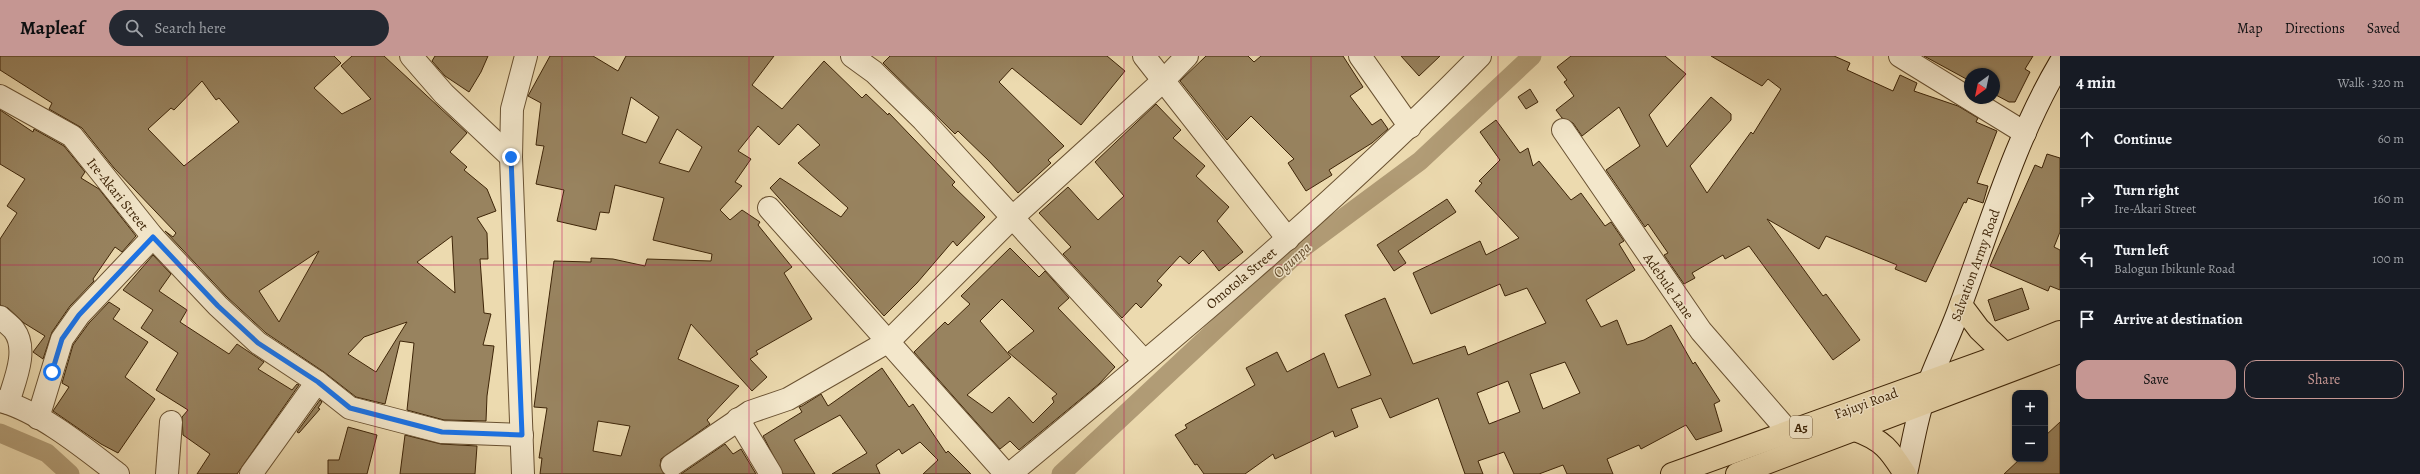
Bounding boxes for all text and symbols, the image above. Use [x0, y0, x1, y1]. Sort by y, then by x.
search box [109, 10, 389, 46]
text: Mapleaf [20, 15, 85, 41]
icon: search [123, 17, 145, 39]
text: Search here [155, 18, 226, 38]
text: Map [2237, 19, 2263, 38]
text: Directions [2285, 19, 2345, 38]
text: Saved [2367, 19, 2400, 38]
north arrow [1964, 68, 2000, 104]
text: 4 min [2076, 71, 2116, 94]
text: Walk · 320 m [2338, 74, 2404, 91]
icon: ahead [2076, 128, 2098, 150]
text: Continue [2114, 129, 2172, 149]
text: 60 m [2378, 130, 2404, 147]
route end [502, 148, 520, 166]
street label: Ire-Akari Street [82, 154, 153, 235]
text: Turn right [2114, 180, 2179, 200]
icon: right [2076, 188, 2098, 210]
text: 160 m [2373, 190, 2404, 207]
text: Ire-Akari Street [2114, 200, 2196, 217]
street label: Salvation Army Road [1946, 206, 2005, 324]
water label: Ogunpa [1268, 237, 1316, 283]
text: Turn left [2114, 240, 2169, 260]
street label: Omotola Street [1202, 243, 1281, 314]
icon: left [2076, 248, 2098, 270]
street label: Adebule Lane [1638, 249, 1698, 323]
text: 100 m [2372, 250, 2404, 267]
text: Balogun Ibikunle Road [2114, 260, 2235, 277]
icon: arrive [2076, 308, 2098, 330]
text: Arrive at destination [2114, 309, 2243, 329]
button: Save [2076, 360, 2236, 399]
button: Share [2244, 360, 2404, 399]
route start [43, 363, 61, 381]
street label: Fajuyi Road [1832, 383, 1901, 424]
map controls [2012, 390, 2048, 462]
button: + [2012, 390, 2048, 426]
road number: A5 [1790, 416, 1812, 438]
button: − [2012, 426, 2048, 462]

